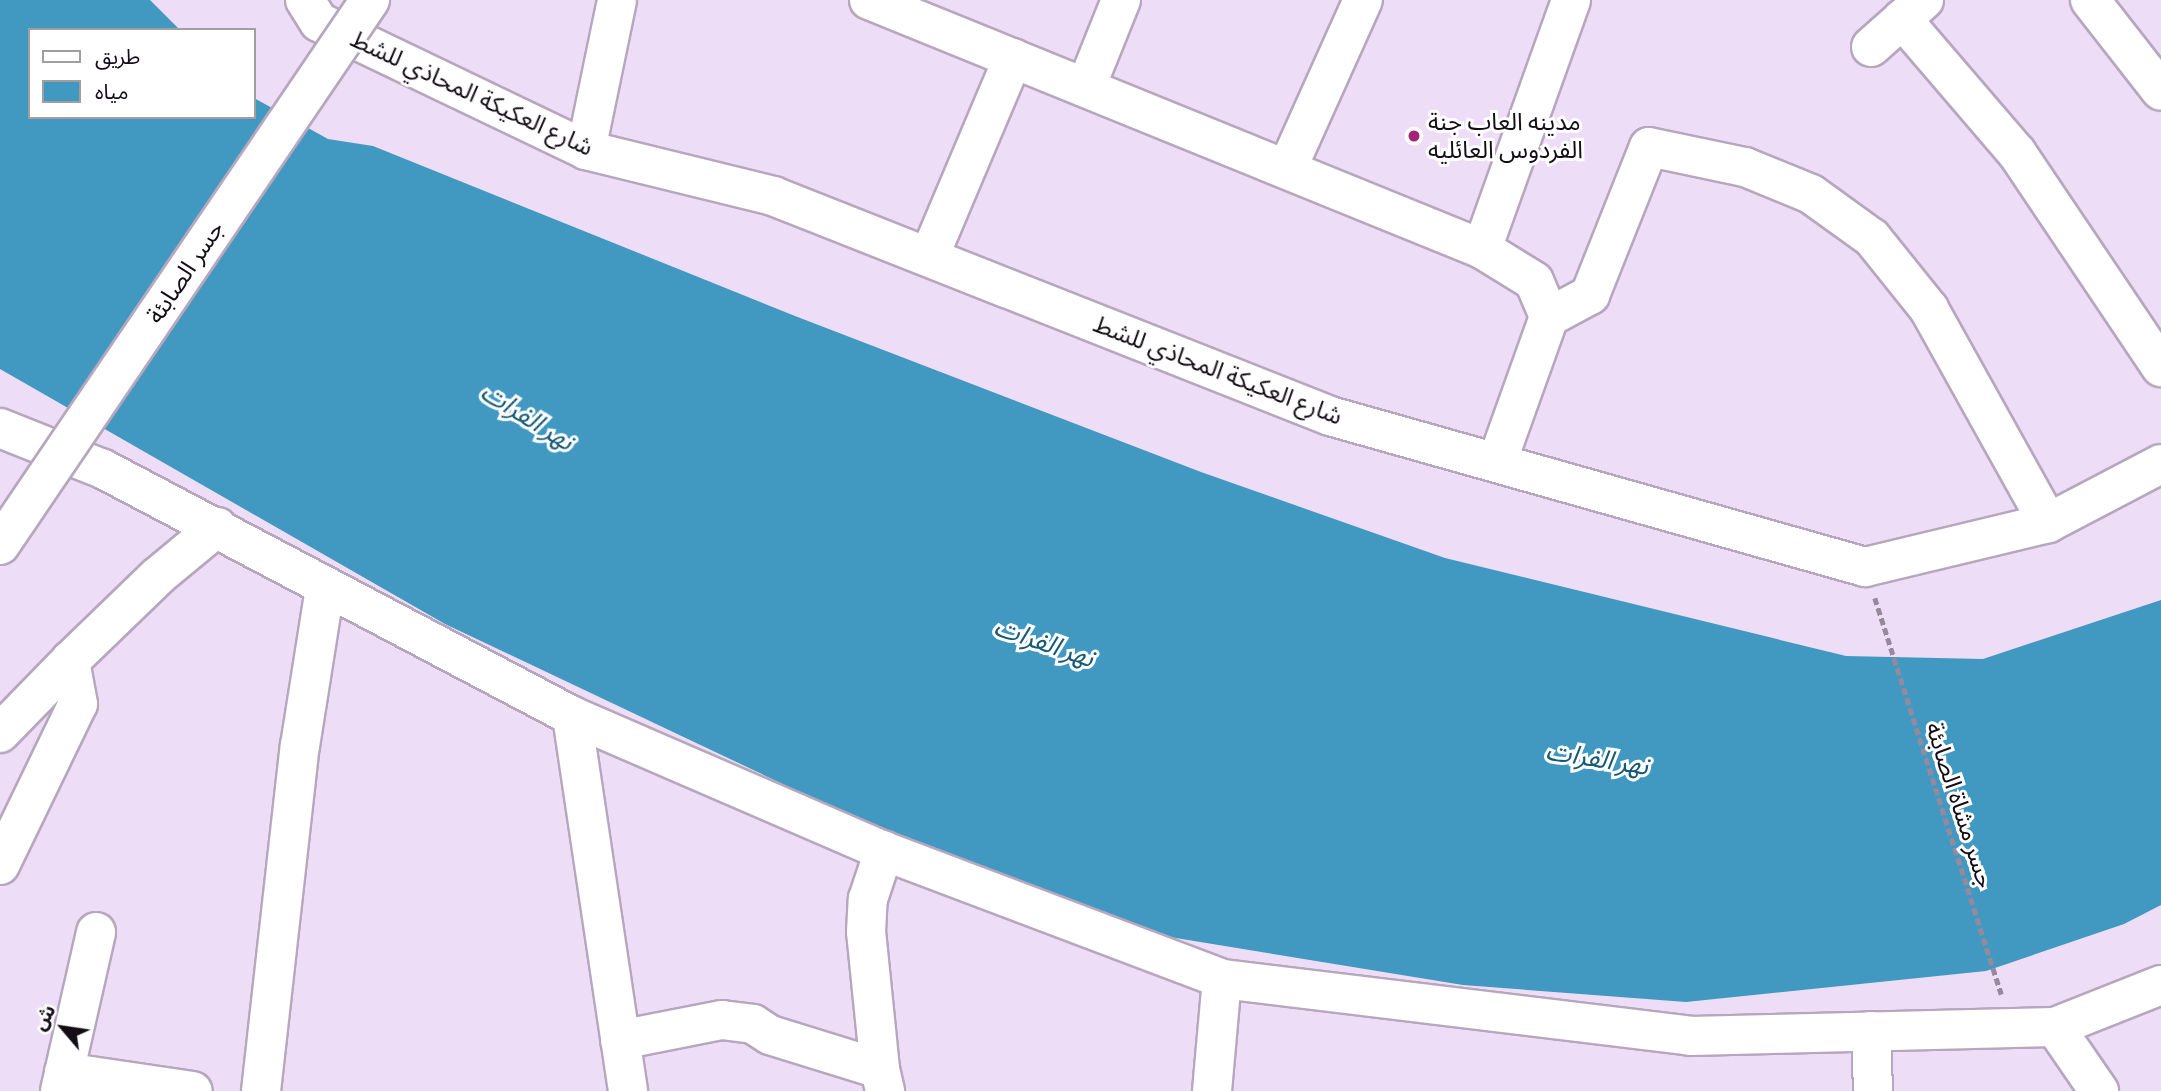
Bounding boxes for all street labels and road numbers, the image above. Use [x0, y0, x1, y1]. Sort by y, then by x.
street label: شارع العكيكة المحاذي للشط [346, 24, 598, 162]
street label: جسر الصابئة [140, 215, 230, 329]
street label: شارع العكيكة المحاذي للشط [1090, 309, 1346, 431]
street label: جسر مشاة الصابئة [1920, 718, 2000, 892]

